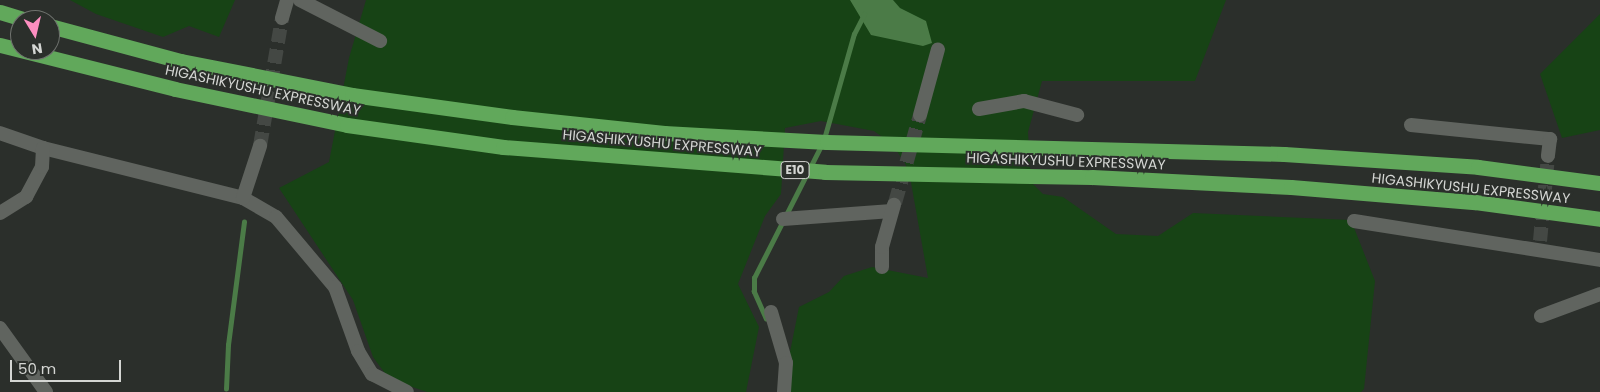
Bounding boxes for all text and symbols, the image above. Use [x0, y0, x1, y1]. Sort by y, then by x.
north arrow [10, 10, 60, 60]
text: N [30, 38, 44, 60]
street label: HIGASHIKYUSHU EXPRESSWAY [164, 61, 362, 119]
street label: HIGASHIKYUSHU EXPRESSWAY [562, 126, 762, 160]
street label: HIGASHIKYUSHU EXPRESSWAY [966, 149, 1166, 173]
road number: E10 [780, 160, 810, 180]
street label: HIGASHIKYUSHU EXPRESSWAY [1371, 169, 1571, 207]
scale bar [12, 350, 124, 382]
text: 50 m [18, 358, 56, 379]

